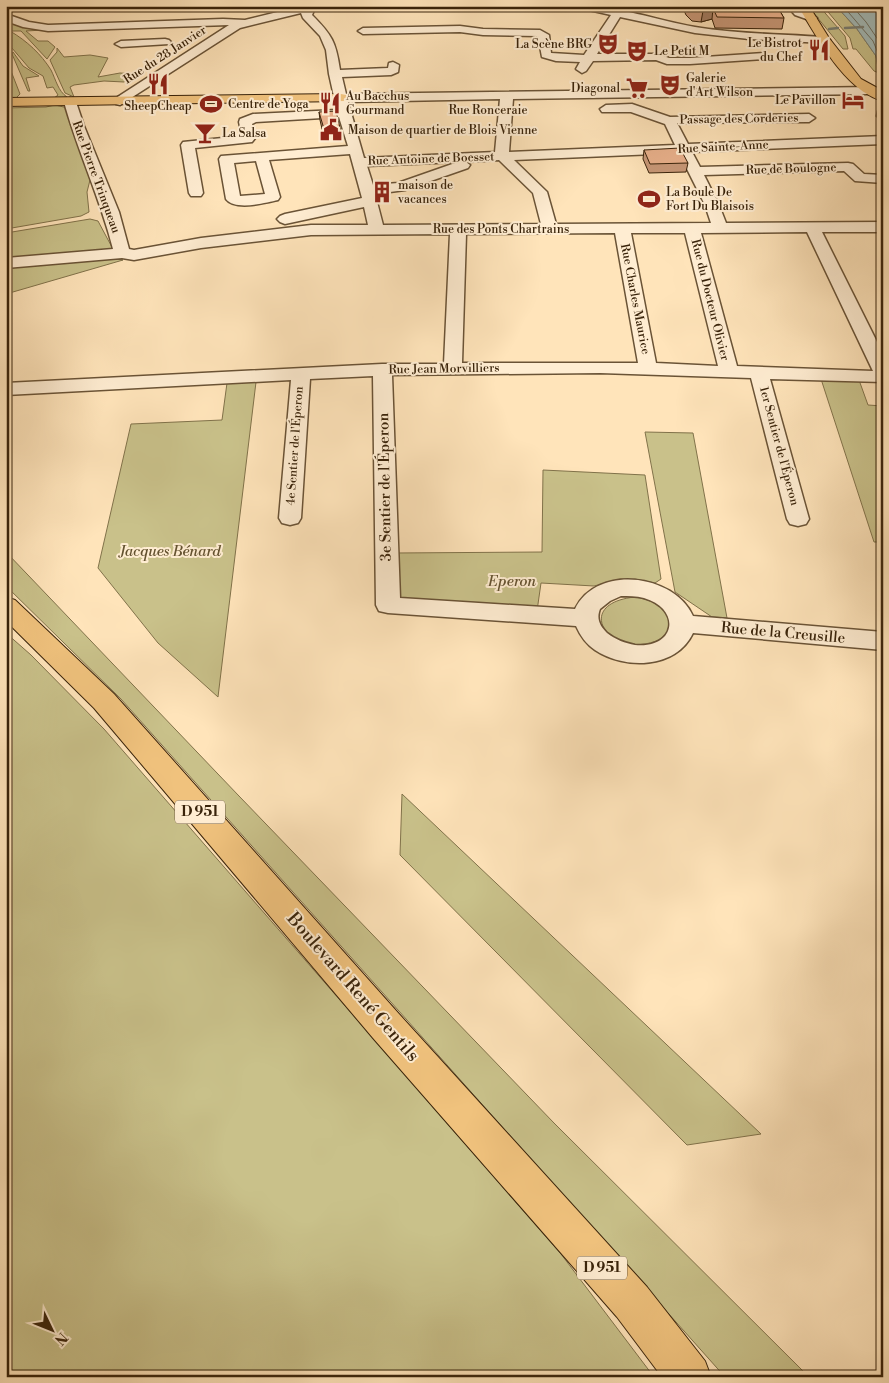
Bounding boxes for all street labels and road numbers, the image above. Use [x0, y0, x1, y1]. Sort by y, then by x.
street label: Rue du 28 Janvier [121, 23, 209, 87]
street label: Rue Ronceraie [448, 103, 528, 118]
street label: Passage des Corderies [679, 110, 799, 128]
street label: Rue Pierre Trinqueau [69, 119, 123, 235]
street label: Rue Sainte-Anne [677, 137, 769, 157]
street label: Rue Antoine de Boesset [367, 149, 495, 169]
street label: Rue de Boulogne [745, 160, 837, 178]
street label: Rue des Ponts Chartrains [433, 222, 569, 237]
street label: Rue du Docteur Olivier [688, 238, 732, 362]
street label: Rue Charles Maurice [617, 242, 653, 356]
street label: Rue Jean Morvilliers [388, 361, 500, 377]
street label: 1er Sentier de l'Éperon [756, 384, 804, 507]
street label: 4e Sentier de l'Éperon [281, 386, 307, 506]
street label: 3e Sentier de l'Éperon [373, 412, 396, 562]
street label: Rue de la Creusille [720, 618, 846, 648]
road number: D 951 [175, 800, 225, 824]
street label: Boulevard René Gentils [281, 907, 424, 1066]
road number: D 951 [577, 1256, 627, 1280]

